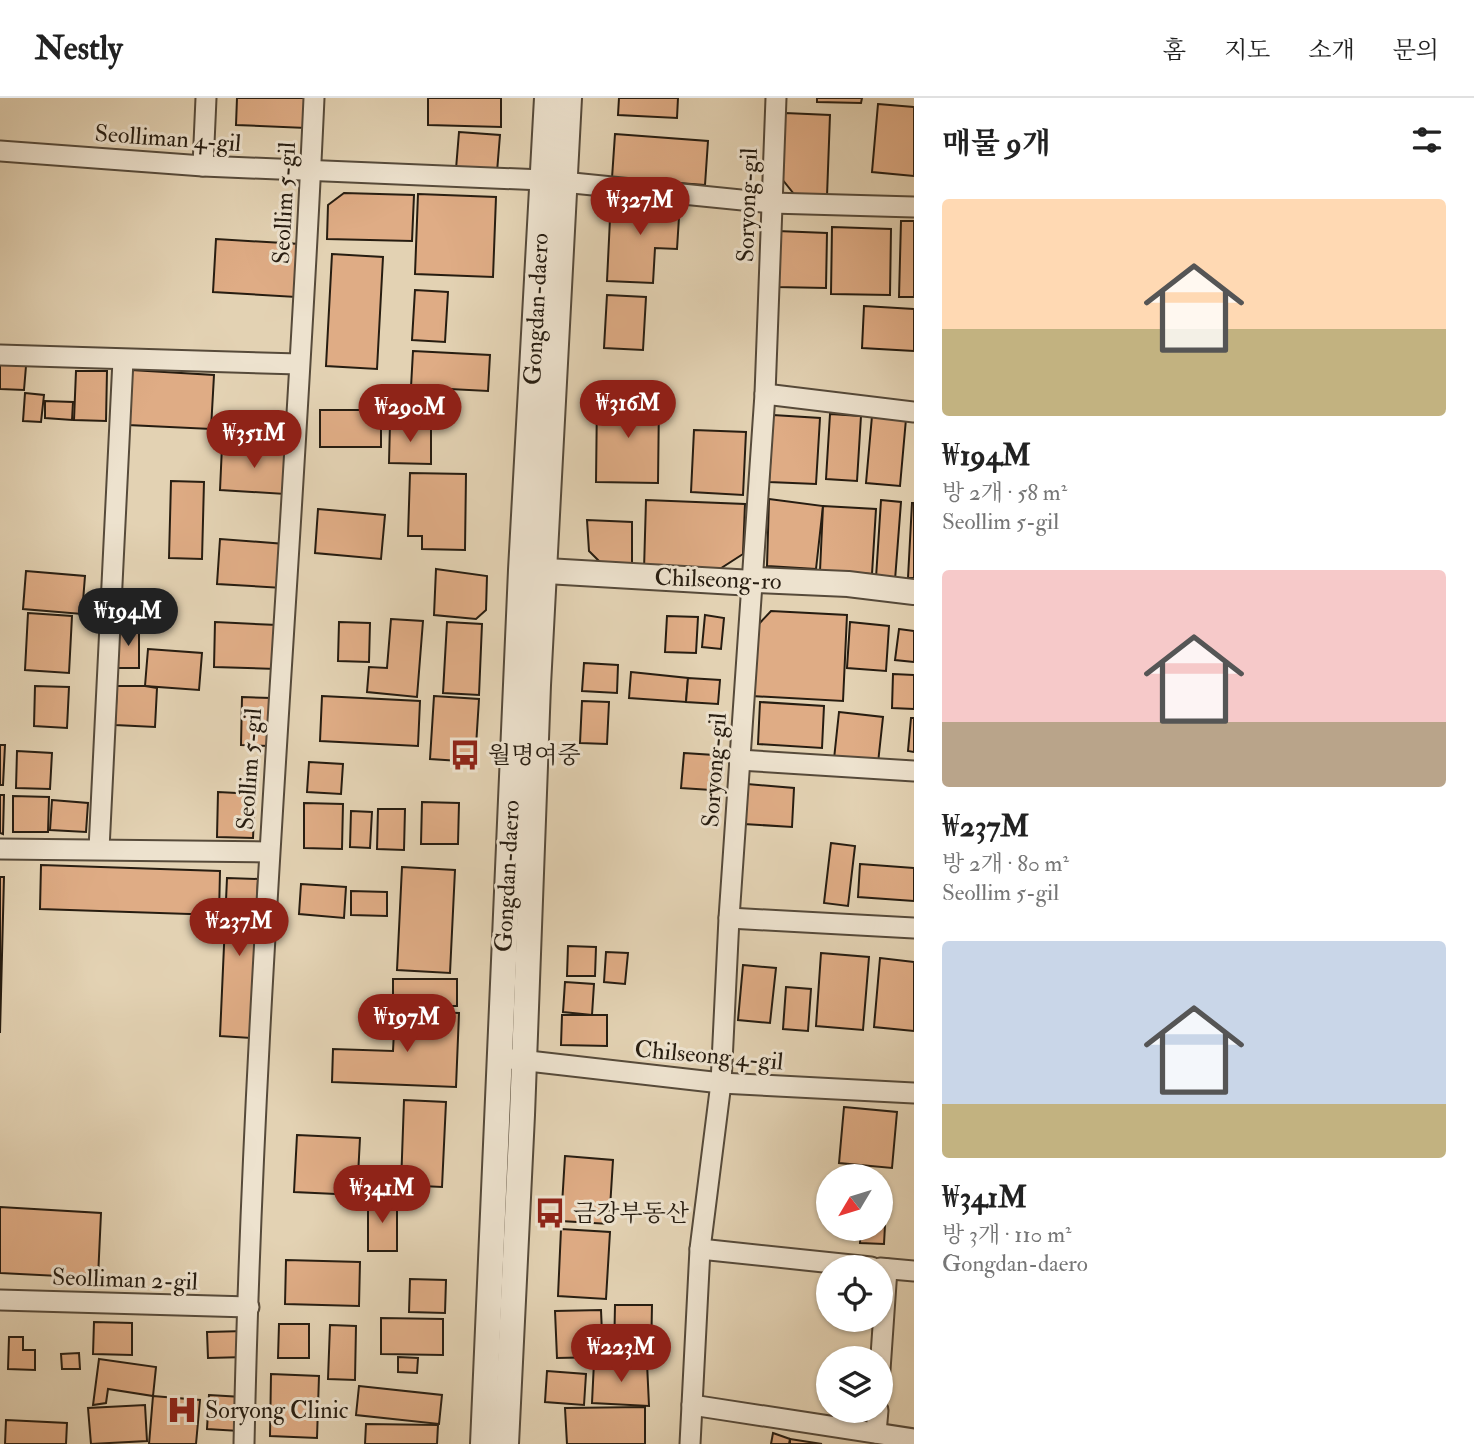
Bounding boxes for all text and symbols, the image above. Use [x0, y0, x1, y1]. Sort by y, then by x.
text: Nestly [35, 28, 123, 69]
text: 홈 [1163, 35, 1186, 66]
text: 지도 [1224, 35, 1270, 66]
text: 소개 [1308, 35, 1355, 66]
text: 문의 [1393, 35, 1439, 66]
street label: Seolliman 4-gil [94, 118, 242, 159]
icon: filters [1408, 121, 1446, 159]
text: 매물 9개 [942, 125, 1051, 162]
street label: Seollim 5-gil [266, 141, 303, 265]
street label: Soryong-gil [730, 147, 765, 263]
pin: ₩327M [591, 178, 689, 237]
text: ₩327M [607, 185, 673, 214]
street label: Gongdan-daero [517, 232, 556, 386]
icon: home [1131, 245, 1257, 371]
pin: ₩316M [579, 380, 677, 440]
pin: ₩290M [361, 384, 459, 444]
text: ₩316M [596, 388, 660, 417]
text: ₩290M [374, 392, 446, 421]
pin: ₩351M [205, 410, 303, 470]
text: ₩351M [223, 418, 285, 447]
text: ₩194M [942, 437, 1031, 474]
text: 방 2개 · 58 m² [942, 478, 1067, 507]
text: Seollim 5-gil [942, 507, 1059, 536]
street label: Chilseong-ro [654, 562, 782, 597]
pin: ₩194M [79, 588, 177, 648]
text: ₩194M [94, 596, 162, 625]
icon: home [1131, 616, 1257, 742]
street label: Seollim 5-gil [230, 707, 269, 831]
street label: Soryong-gil [695, 712, 734, 828]
bus stop icon: 월명여중 [448, 738, 482, 772]
place label: 월명여중 [488, 740, 581, 771]
street label: Gongdan-daero [488, 799, 527, 953]
text: ₩237M [942, 808, 1029, 845]
text: 방 2개 · 80 m² [942, 849, 1069, 878]
text: Seollim 5-gil [942, 878, 1059, 907]
pin: ₩237M [190, 898, 288, 958]
text: ₩237M [206, 906, 272, 935]
icon: home [1131, 987, 1257, 1113]
pin: ₩197M [358, 995, 456, 1054]
text: ₩197M [374, 1002, 440, 1031]
street label: Chilseong 4-gil [633, 1034, 785, 1077]
north arrow [816, 1164, 892, 1241]
map controls [816, 1164, 893, 1423]
pin: ₩341M [333, 1166, 431, 1225]
text: ₩341M [349, 1173, 415, 1202]
text: ₩341M [942, 1179, 1027, 1216]
bus stop icon: 금강부동산 [533, 1196, 567, 1230]
place label: 금강부동산 [573, 1198, 690, 1229]
text: 방 3개 · 110 m² [942, 1220, 1072, 1249]
text: Gongdan-daero [942, 1249, 1088, 1278]
button: locate [816, 1255, 893, 1332]
street label: Seolliman 2-gil [51, 1261, 199, 1298]
pin: ₩223M [572, 1324, 670, 1384]
text: ₩223M [587, 1332, 655, 1361]
button: layers [816, 1346, 893, 1423]
hospital icon: Soryong Clinic [165, 1393, 199, 1427]
place label: Soryong Clinic [205, 1395, 349, 1426]

